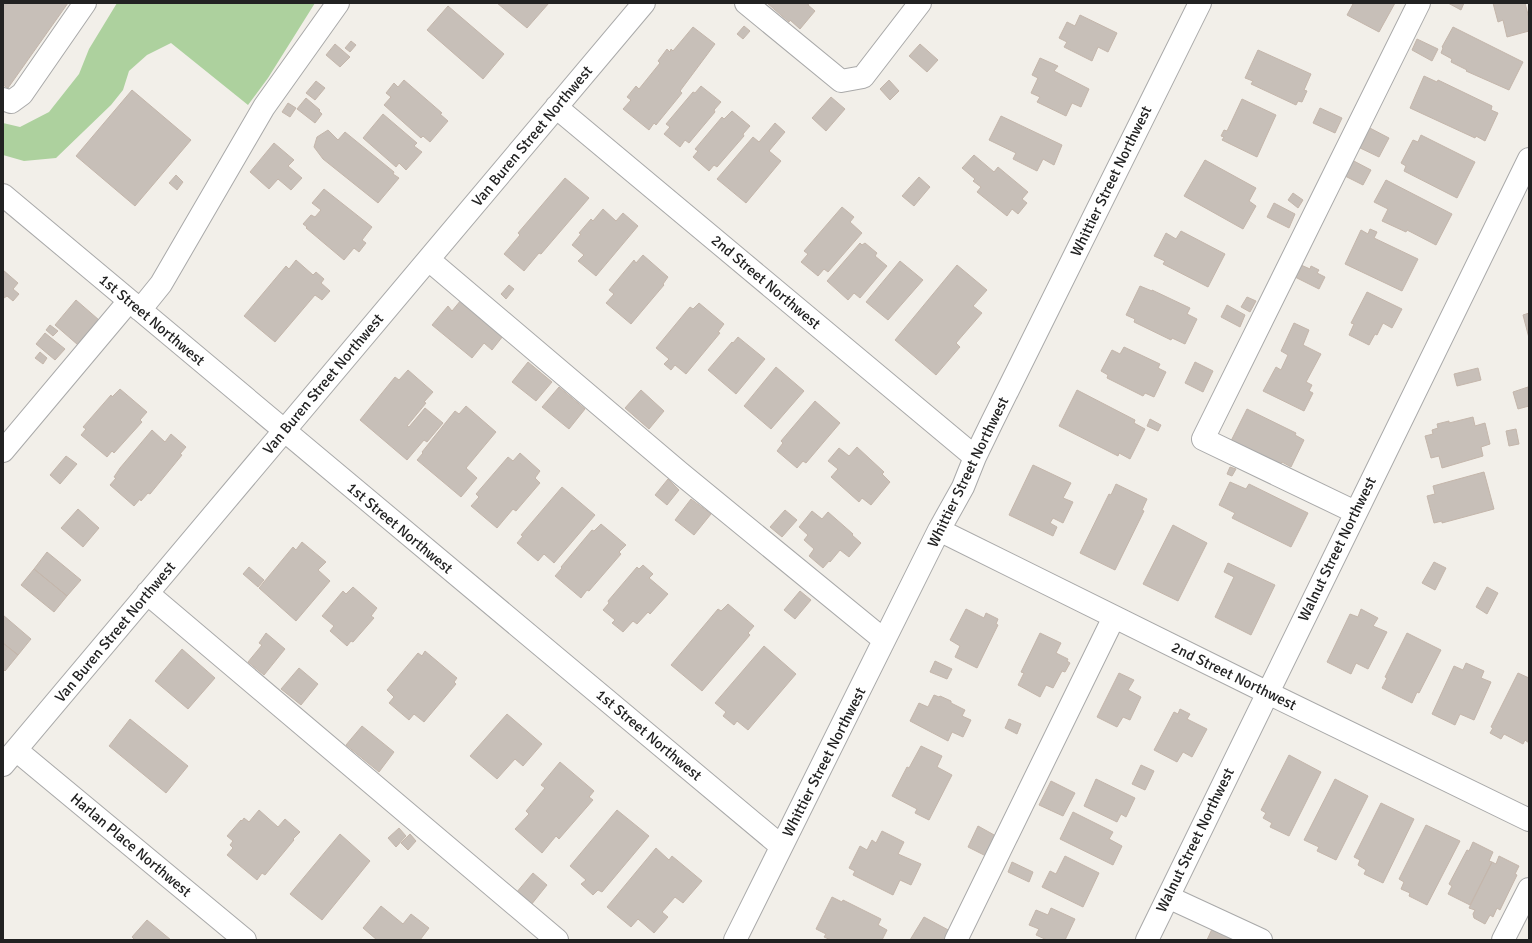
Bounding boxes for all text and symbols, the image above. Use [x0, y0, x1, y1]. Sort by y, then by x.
street label: Van Buren Street Northwest [468, 62, 596, 210]
street label: Whittier Street Northwest [1067, 103, 1155, 259]
street label: 2nd Street Northwest [708, 231, 824, 333]
street label: 1st Street Northwest [95, 271, 209, 369]
street label: Van Buren Street Northwest [259, 310, 387, 458]
street label: Whittier Street Northwest [924, 394, 1012, 550]
street label: Walnut Street Northwest [1294, 474, 1380, 624]
street label: 1st Street Northwest [343, 479, 457, 577]
street label: Van Buren Street Northwest [51, 558, 179, 706]
street label: 2nd Street Northwest [1169, 638, 1299, 714]
street label: Whittier Street Northwest [778, 684, 870, 840]
street label: 1st Street Northwest [592, 686, 706, 784]
street label: Walnut Street Northwest [1152, 765, 1238, 915]
street label: Harlan Place Northwest [67, 789, 195, 901]

